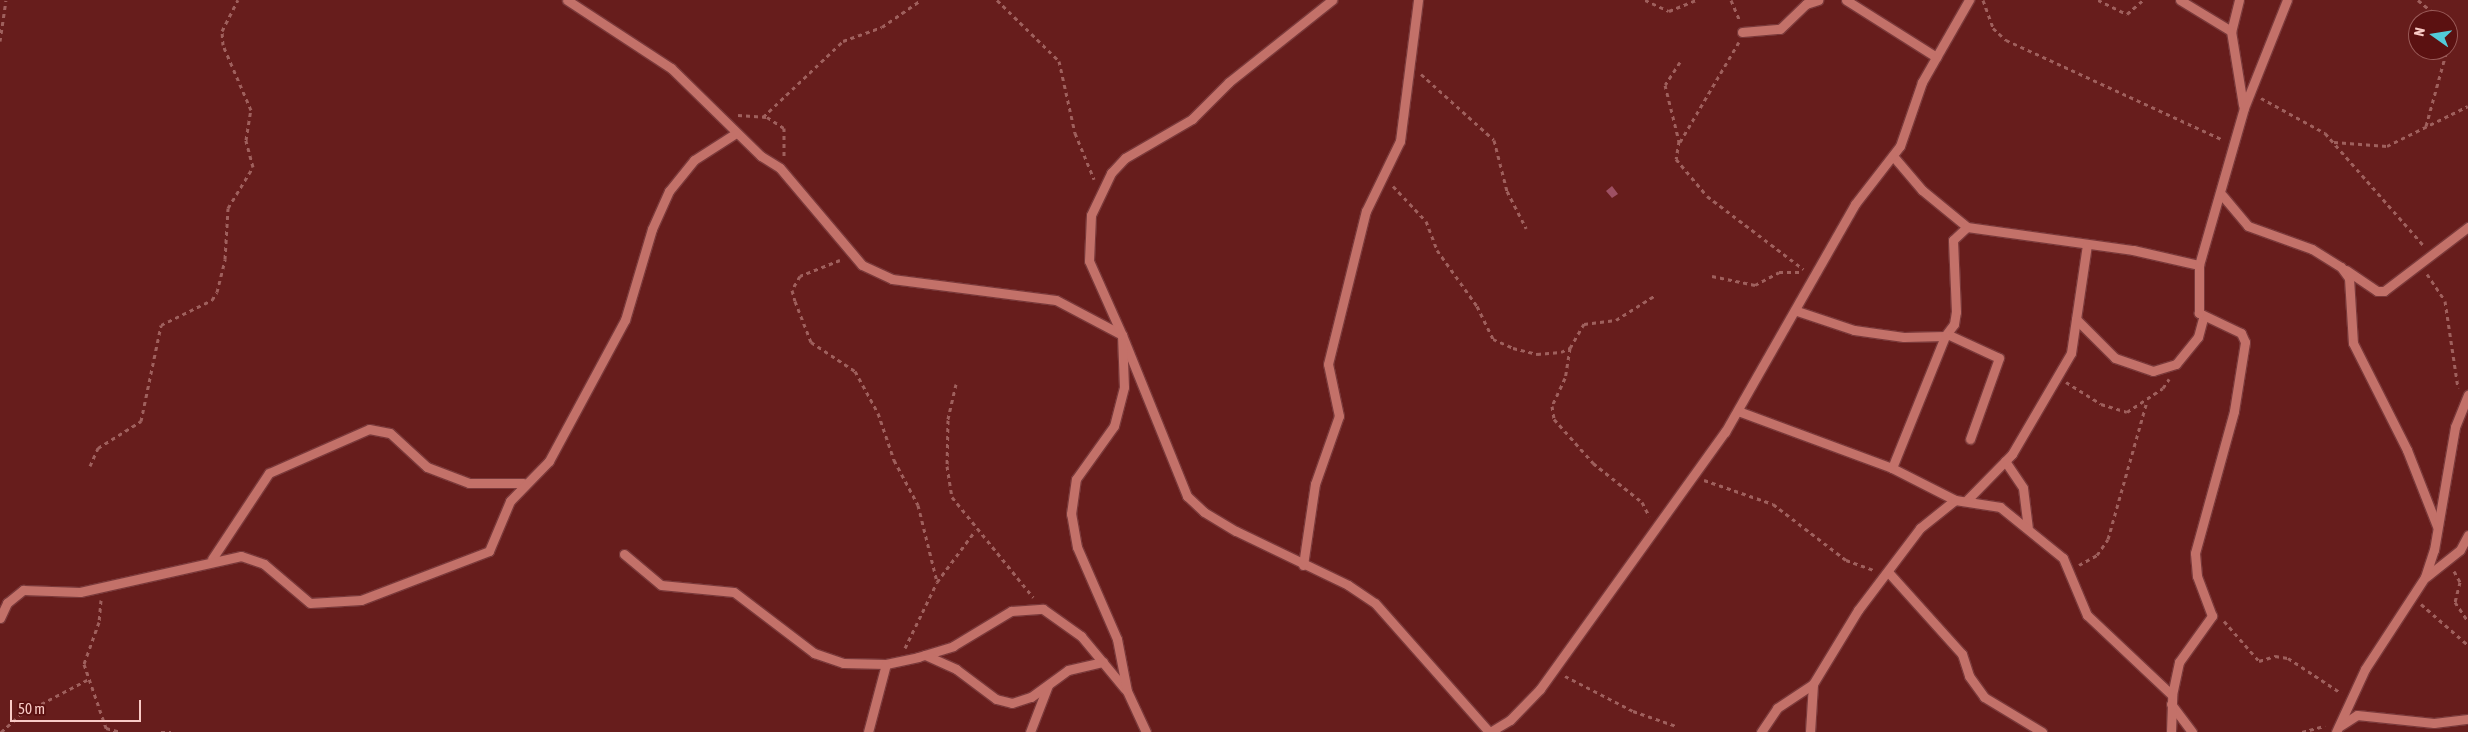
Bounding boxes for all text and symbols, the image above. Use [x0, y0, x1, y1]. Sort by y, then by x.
north arrow [2408, 10, 2458, 60]
text: N [2411, 26, 2428, 38]
scale bar [12, 690, 144, 722]
text: 50 m [18, 700, 45, 717]

